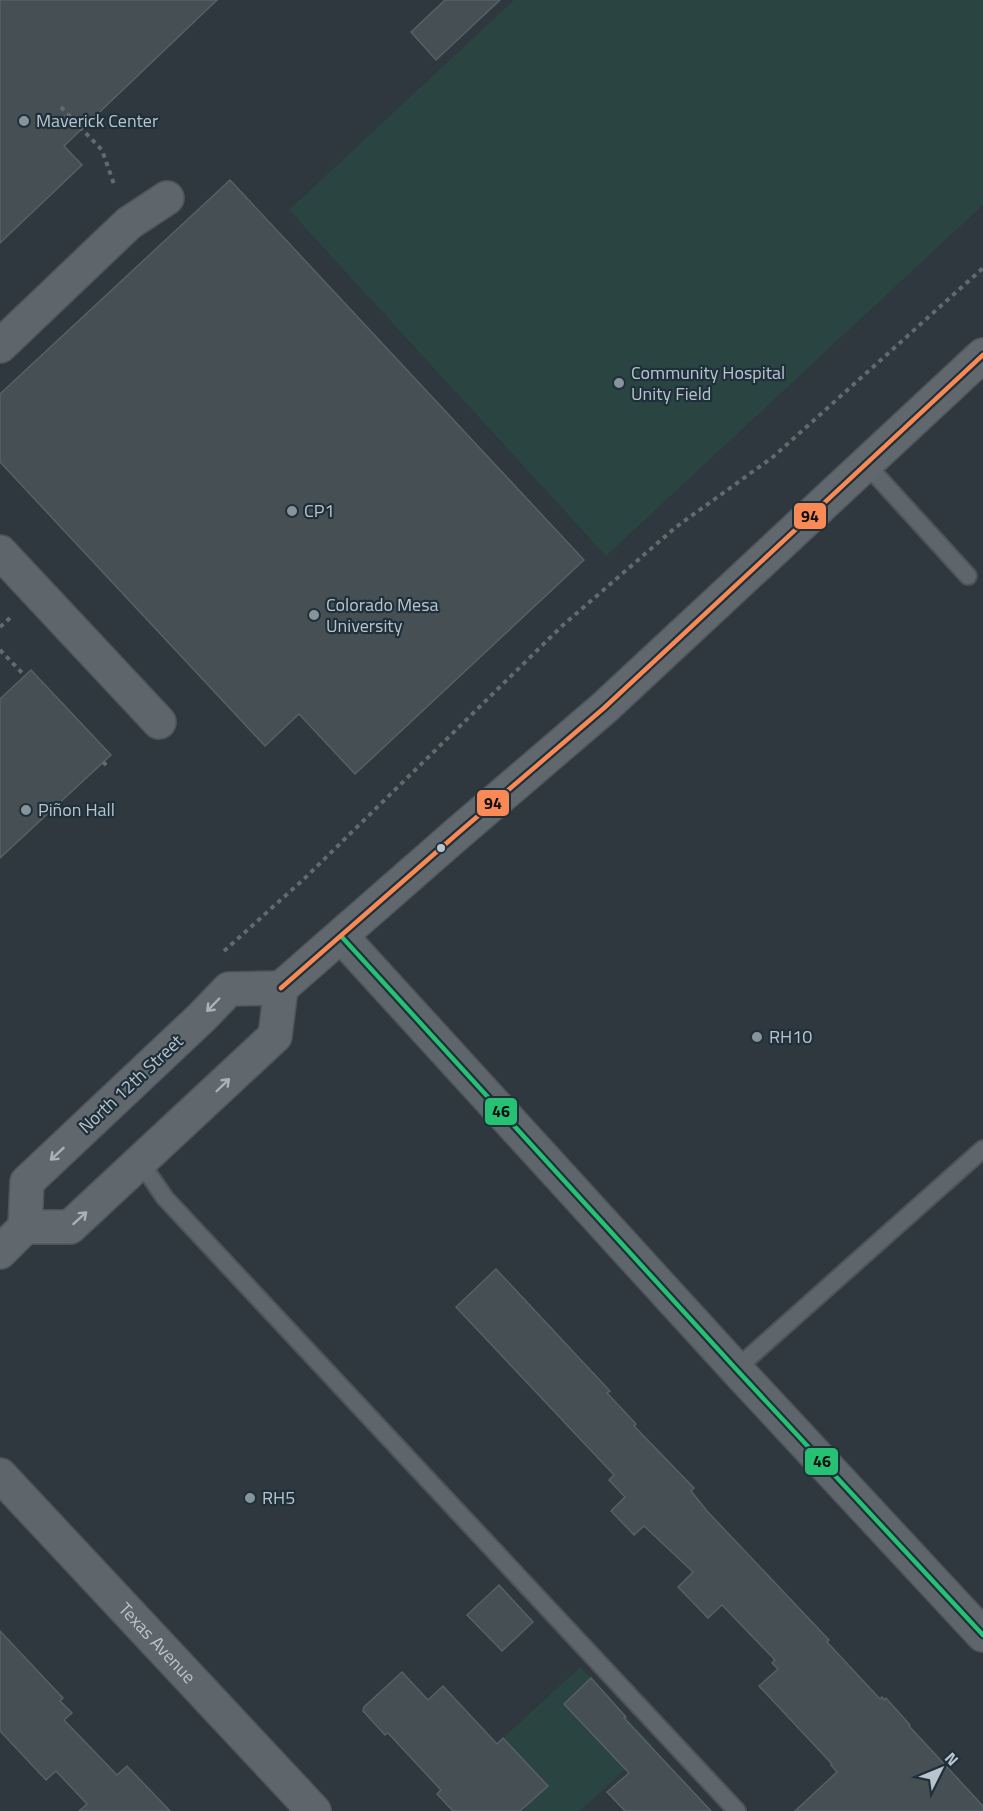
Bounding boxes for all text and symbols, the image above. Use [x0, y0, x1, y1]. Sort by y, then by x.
place label: Maverick Center [36, 107, 158, 134]
marker: Maverick Center [17, 114, 31, 128]
place label: Community Hospital Unity Field [631, 359, 785, 407]
marker: Community Hospital Unity Field [612, 376, 626, 390]
place label: CP1 [304, 497, 335, 524]
line badge: 94 [793, 502, 827, 530]
marker: CP1 [285, 504, 299, 518]
text: 94 [801, 504, 819, 528]
place label: Colorado Mesa University [326, 591, 439, 639]
marker: Colorado Mesa University [307, 608, 321, 622]
line badge: 94 [476, 789, 510, 817]
text: 94 [484, 791, 502, 815]
place label: Piñon Hall [38, 796, 115, 823]
marker: Piñon Hall [19, 803, 33, 817]
unlabelled marker [435, 842, 447, 854]
one-way arrow [206, 998, 221, 1013]
place label: RH10 [769, 1023, 812, 1050]
street label: North 12th Street [72, 1028, 189, 1139]
marker: RH10 [750, 1030, 764, 1044]
one-way arrow [215, 1077, 230, 1092]
line badge: 46 [484, 1097, 518, 1126]
text: 46 [492, 1099, 510, 1123]
one-way arrow [49, 1147, 64, 1161]
one-way arrow [72, 1211, 87, 1225]
line badge: 46 [804, 1447, 839, 1476]
text: 46 [813, 1449, 831, 1473]
place label: RH5 [262, 1484, 295, 1511]
marker: RH5 [243, 1491, 257, 1505]
street label: Texas Avenue [112, 1596, 202, 1689]
north arrow [911, 1739, 971, 1799]
text: N [939, 1747, 965, 1771]

